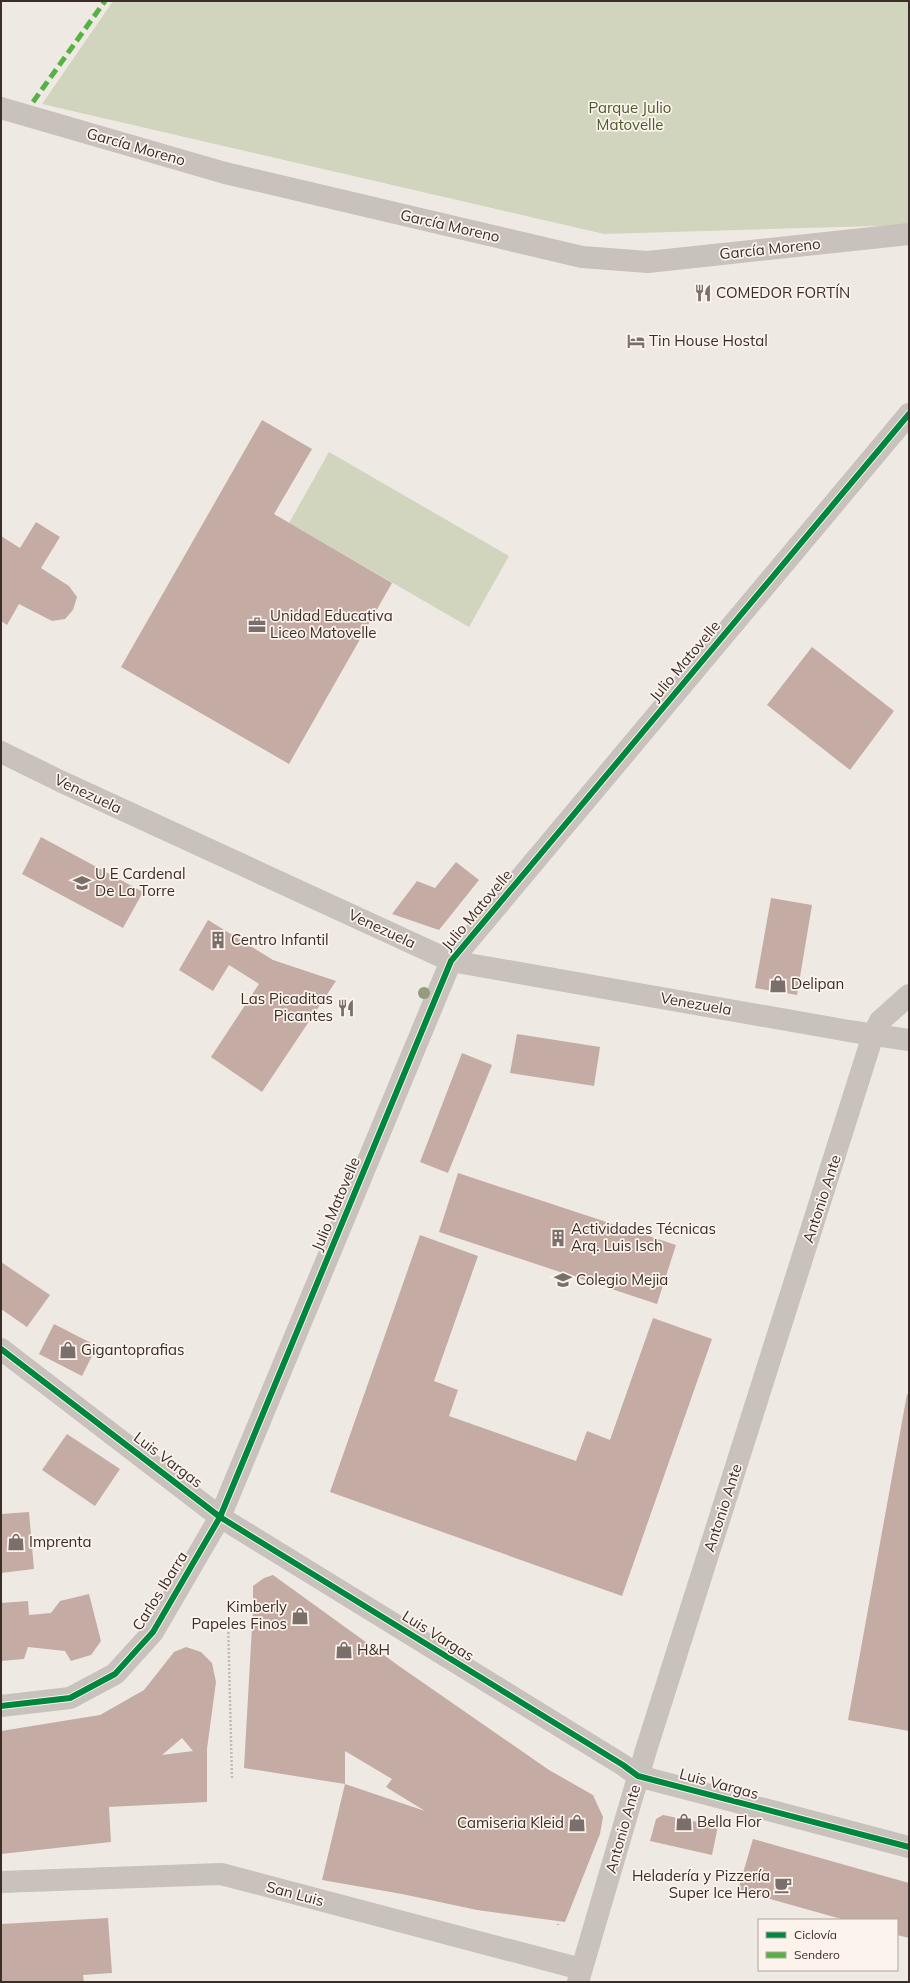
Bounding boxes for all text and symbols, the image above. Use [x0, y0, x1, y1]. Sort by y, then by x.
park label: Parque Julio Matovelle [589, 98, 671, 134]
street label: García Moreno [85, 123, 188, 170]
street label: García Moreno [399, 205, 502, 246]
street label: García Moreno [718, 234, 821, 263]
restaurant icon: COMEDOR FORTÍN [693, 283, 713, 303]
place label: COMEDOR FORTÍN [716, 283, 850, 302]
hotel icon: Tin House Hostal [626, 331, 646, 351]
place label: Tin House Hostal [649, 331, 768, 350]
place label: Unidad Educativa Liceo Matovelle [270, 606, 393, 642]
office icon: Unidad Educativa Liceo Matovelle [247, 615, 267, 635]
street label: Julio Matovelle [645, 616, 724, 705]
street label: Venezuela [52, 770, 125, 817]
place label: U E Cardenal De La Torre [95, 864, 185, 900]
street label: Julio Matovelle [437, 865, 516, 954]
school or university icon: U E Cardenal De La Torre [72, 873, 92, 893]
street label: Venezuela [346, 905, 419, 952]
building icon: Centro Infantil [208, 930, 228, 950]
place label: Centro Infantil [231, 930, 329, 949]
shop icon: Delipan [768, 974, 788, 994]
place label: Delipan [791, 974, 844, 993]
street label: Venezuela [659, 988, 733, 1019]
place label: Las Picaditas Picantes [241, 989, 333, 1025]
restaurant icon: Las Picaditas Picantes [336, 998, 356, 1018]
street label: Antonio Ante [798, 1152, 845, 1245]
street label: Julio Matovelle [307, 1154, 364, 1254]
place label: Actividades Técnicas Arq. Luis Isch [571, 1219, 716, 1255]
building icon: Actividades Técnicas Arq. Luis Isch [548, 1228, 568, 1248]
school or university icon: Colegio Mejia [553, 1270, 573, 1290]
place label: Colegio Mejia [576, 1270, 668, 1289]
shop icon: Gigantoprafias [58, 1340, 78, 1360]
place label: Gigantoprafias [81, 1340, 185, 1359]
street label: Luis Vargas [130, 1428, 206, 1492]
street label: Antonio Ante [699, 1461, 746, 1554]
shop icon: Imprenta [6, 1532, 26, 1552]
place label: Imprenta [29, 1532, 92, 1551]
street label: Carlos Ibarra [128, 1548, 191, 1634]
place label: Kimberly Papeles Finos [192, 1597, 287, 1633]
shop icon: Kimberly Papeles Finos [290, 1606, 310, 1626]
street label: Luis Vargas [399, 1606, 478, 1665]
shop icon: H&H [334, 1640, 354, 1660]
place label: H&H [357, 1640, 390, 1659]
street label: Luis Vargas [678, 1764, 761, 1803]
street label: Antonio Ante [601, 1782, 644, 1875]
shop icon: Bella Flor [674, 1812, 694, 1832]
place label: Bella Flor [697, 1812, 762, 1831]
place label: Camiseria Kleid [457, 1813, 564, 1832]
shop icon: Camiseria Kleid [567, 1813, 587, 1833]
place label: Heladería y Pizzería Super Ice Hero [632, 1866, 770, 1902]
cafe icon: Heladería y Pizzería Super Ice Hero [773, 1875, 793, 1895]
street label: San Luis [264, 1877, 326, 1910]
legend [758, 1919, 898, 1971]
text: Ciclovía [794, 1927, 837, 1942]
text: Sendero [794, 1947, 840, 1962]

